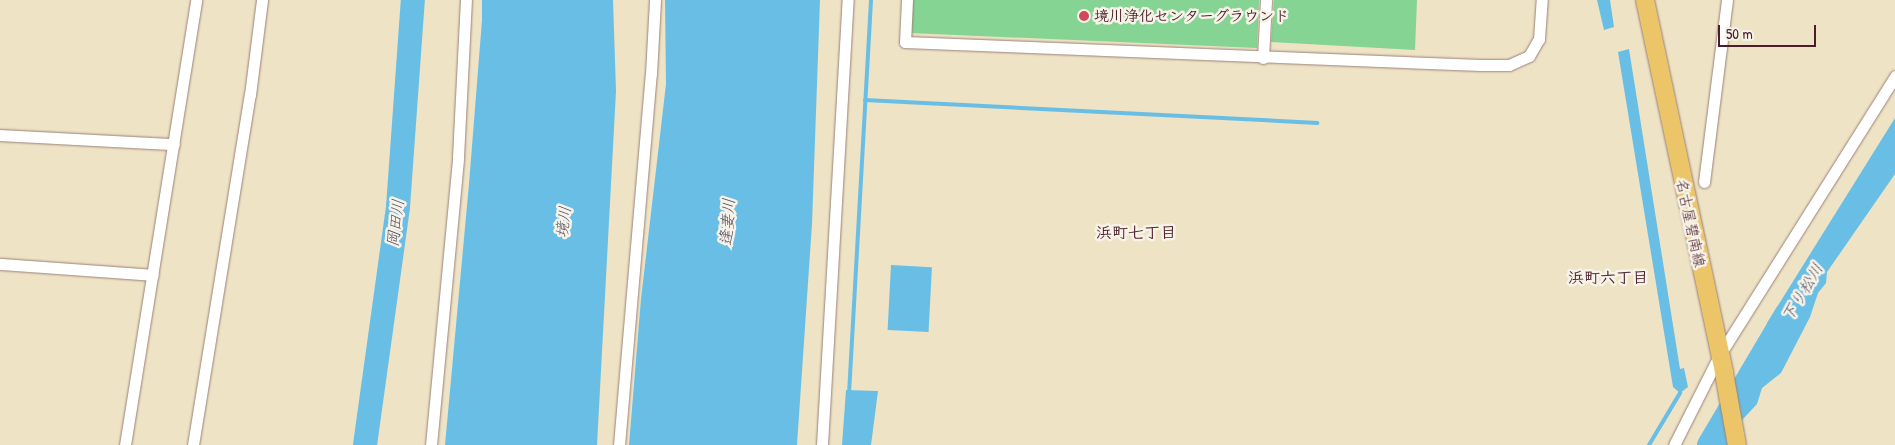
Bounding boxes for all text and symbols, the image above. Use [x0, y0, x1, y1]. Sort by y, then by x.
place label: 境川浄化センターグラウンド [1094, 7, 1289, 25]
marker: 境川浄化センターグラウンド [1078, 10, 1090, 22]
scale bar [1720, 15, 1818, 47]
text: 50 m [1726, 23, 1753, 44]
street label: 名古屋碧南線 [1673, 177, 1709, 269]
water label: 逢妻川 [716, 197, 738, 247]
water label: 岡田川 [383, 198, 407, 248]
water label: 境川 [552, 205, 574, 239]
district label: 浜町七丁目 [1096, 222, 1176, 242]
water label: 下り松川 [1777, 260, 1827, 324]
district label: 浜町六丁目 [1568, 267, 1648, 287]

